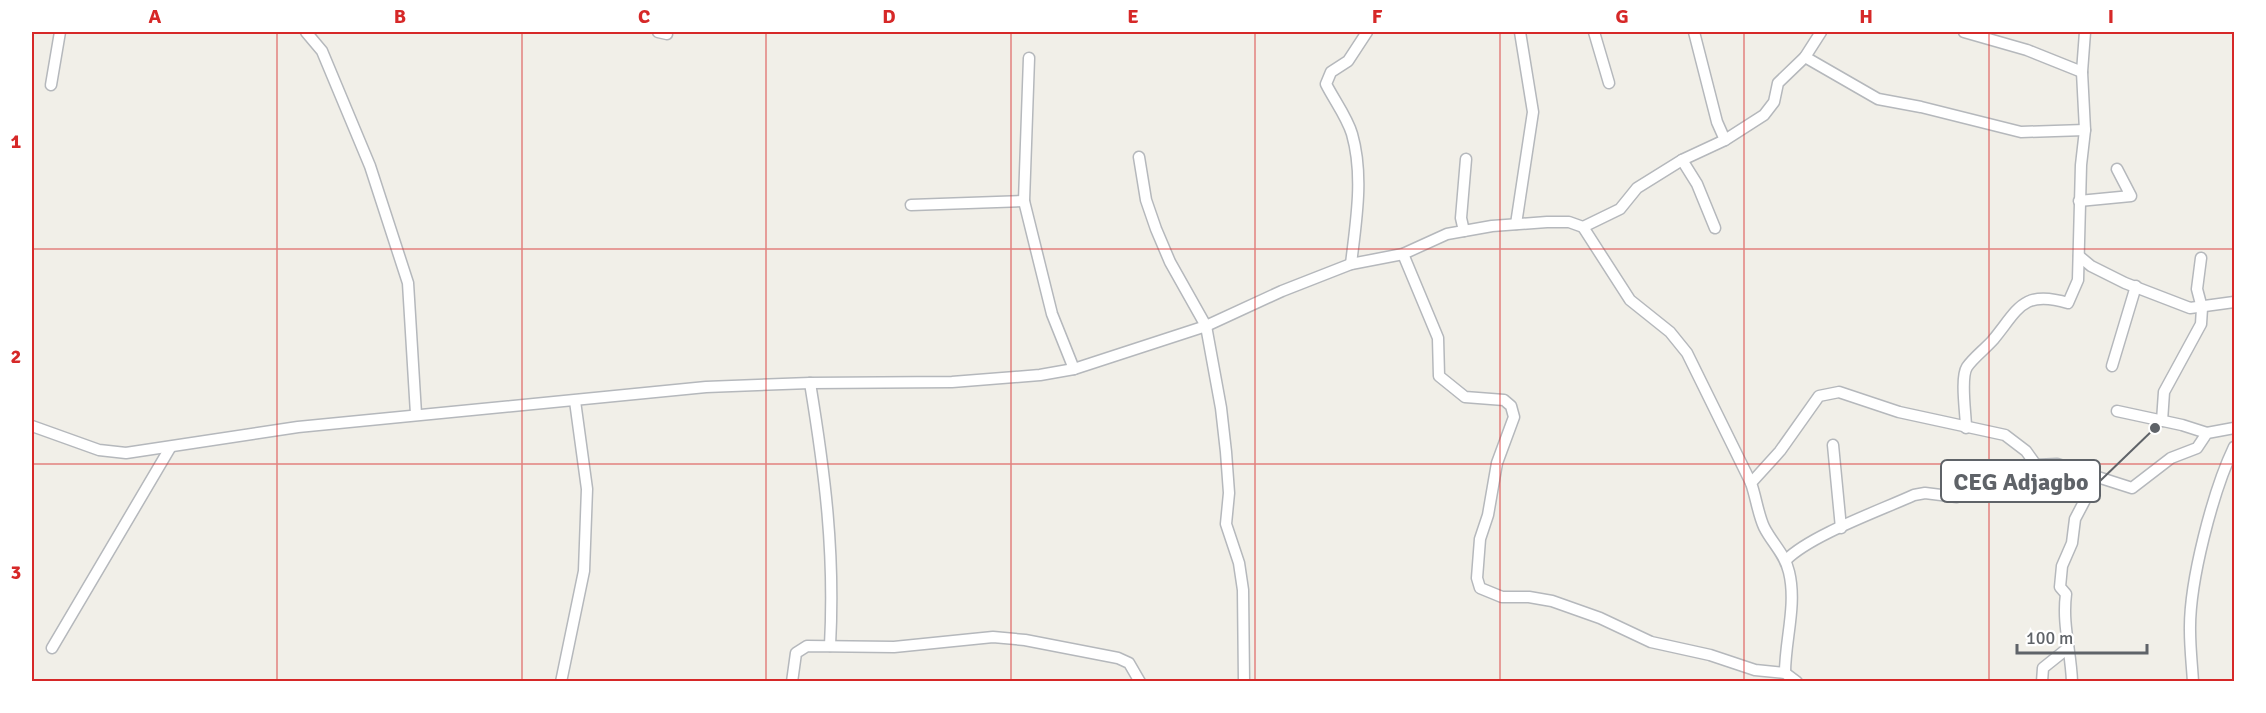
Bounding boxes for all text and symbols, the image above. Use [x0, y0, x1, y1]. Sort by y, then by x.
text: A [149, 4, 162, 29]
text: B [394, 4, 406, 29]
text: C [638, 4, 650, 29]
text: D [882, 4, 896, 29]
text: E [1127, 4, 1139, 29]
text: F [1372, 4, 1383, 29]
text: G [1615, 4, 1629, 29]
text: H [1859, 4, 1873, 29]
text: I [2108, 4, 2114, 29]
text: 1 [11, 129, 22, 154]
text: 2 [11, 344, 21, 369]
callout: CEG Adjagbo [1941, 460, 2100, 502]
text: CEG Adjagbo [1954, 467, 2088, 497]
text: 3 [11, 560, 21, 585]
scale bar [2017, 617, 2148, 655]
text: 100 m [2026, 627, 2073, 649]

